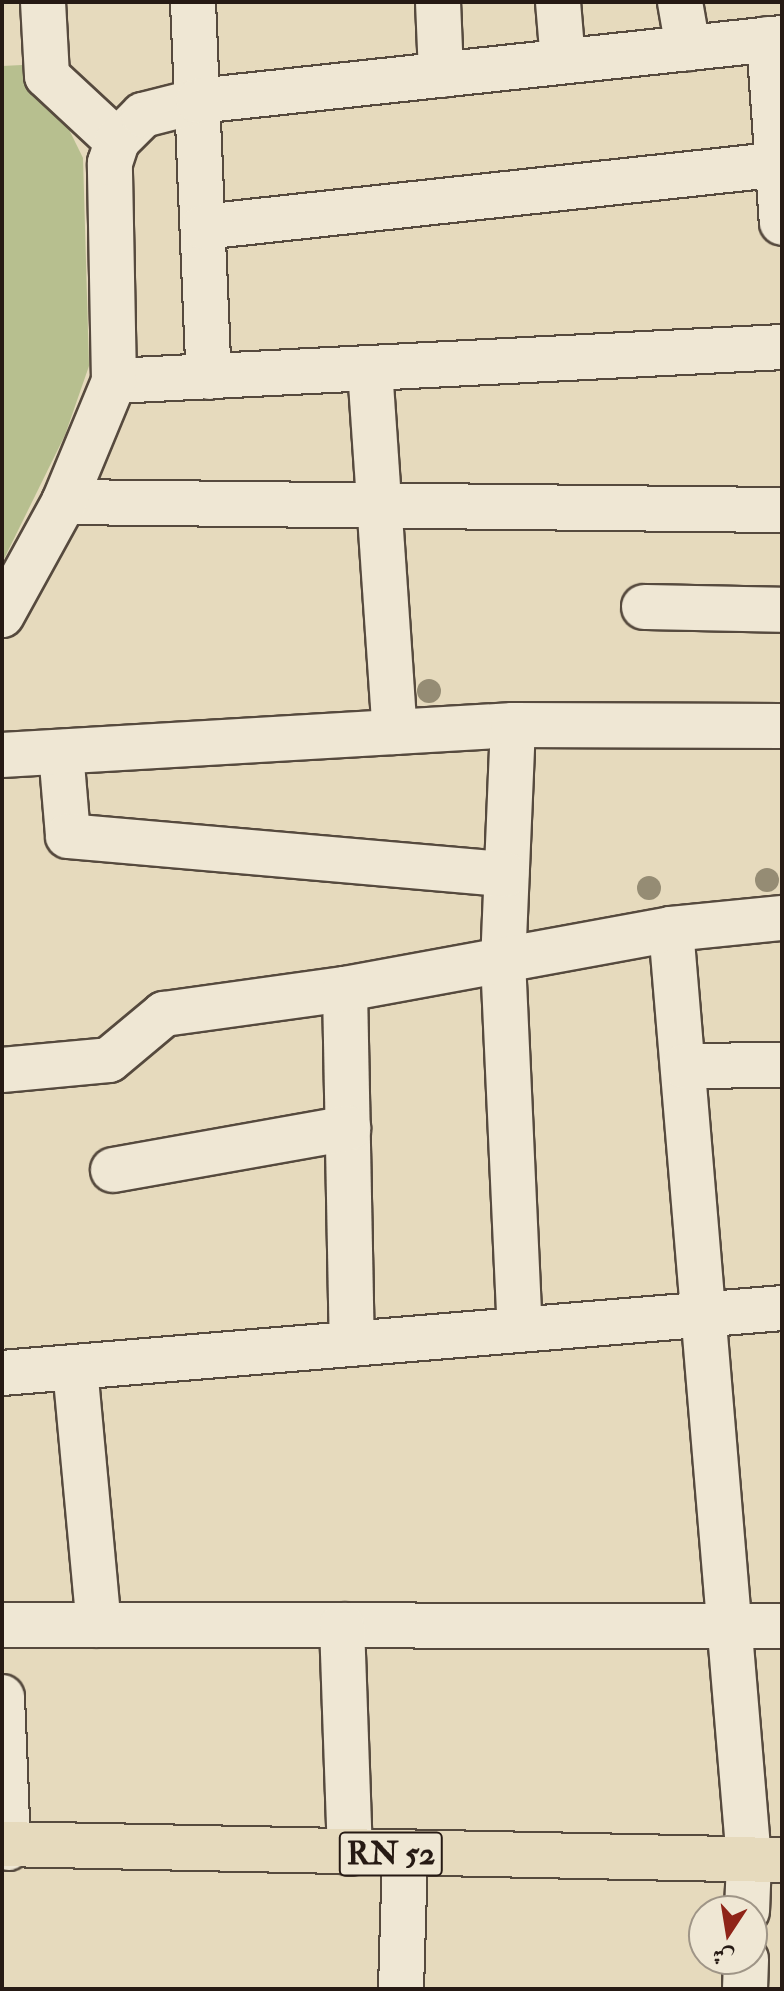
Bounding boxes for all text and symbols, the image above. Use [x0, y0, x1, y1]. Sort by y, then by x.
road number: RN 52 [337, 1826, 445, 1882]
north arrow [688, 1895, 768, 1975]
text: ش [710, 1941, 737, 1972]

